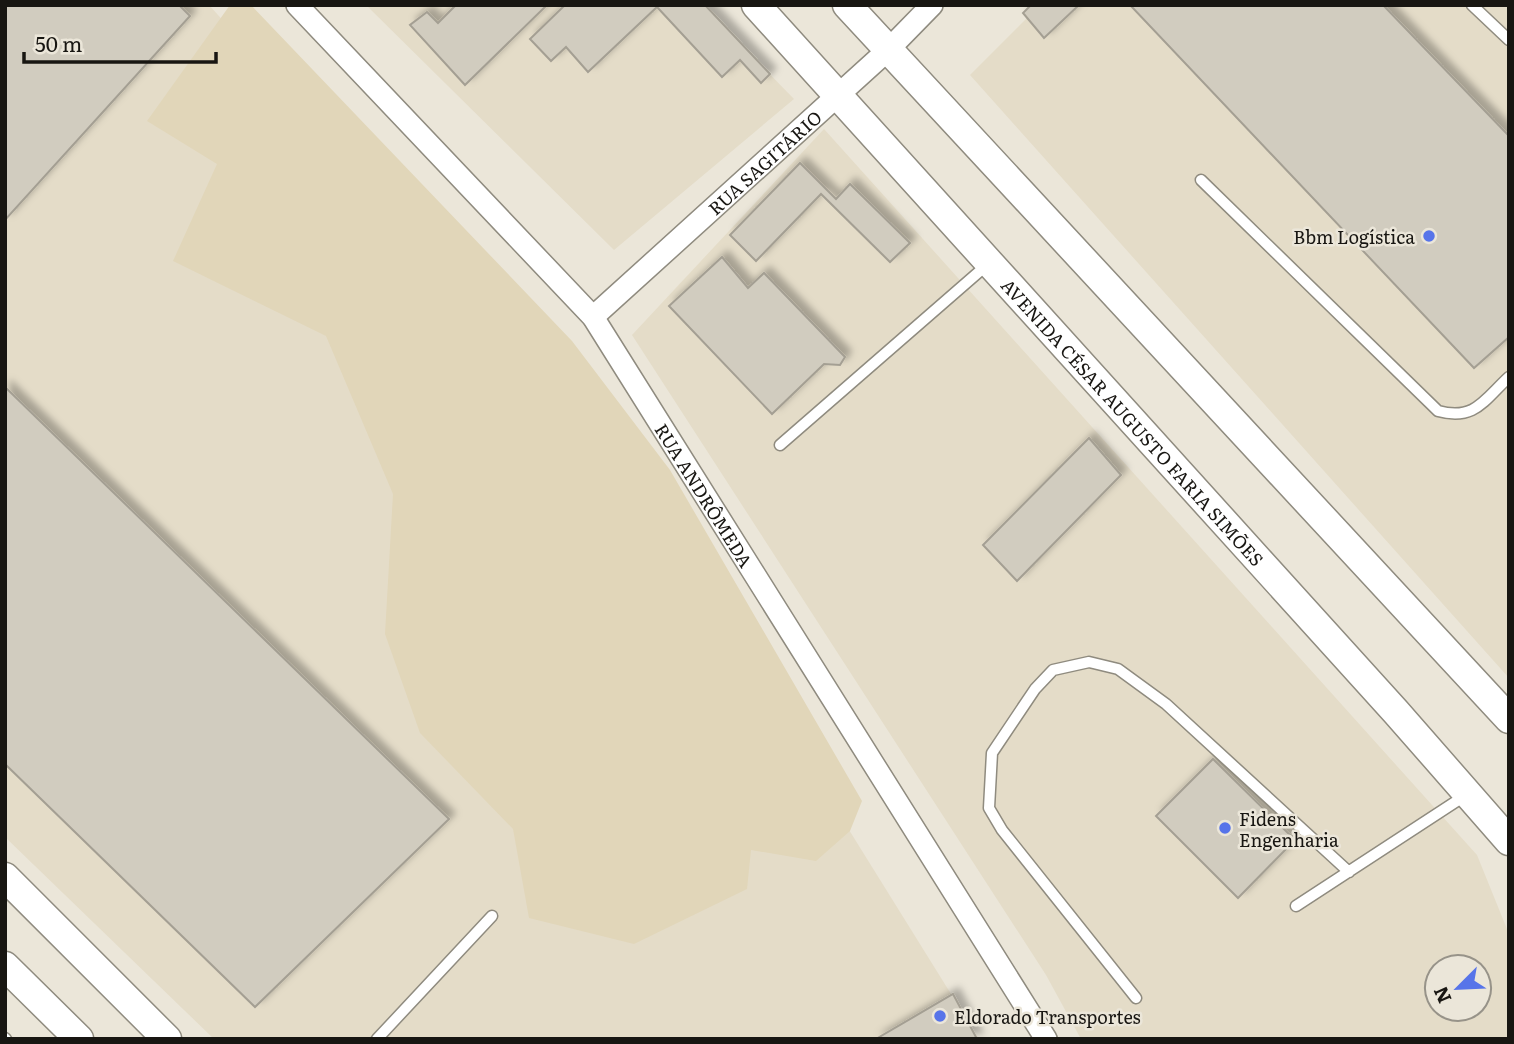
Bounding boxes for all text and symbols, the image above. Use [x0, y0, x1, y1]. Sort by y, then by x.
scale bar [24, 21, 217, 65]
text: 50 m [35, 27, 82, 58]
street label: RUA SAGITÁRIO [701, 103, 827, 221]
place label: Bbm Logística [1293, 223, 1415, 250]
marker: Bbm Logística [1421, 228, 1437, 244]
street label: AVENIDA CÉSAR AUGUSTO FARIA SIMÕES [996, 272, 1271, 572]
street label: RUA ANDRÔMEDA [649, 418, 760, 572]
place label: Fidens Engenharia [1239, 805, 1339, 853]
marker: Fidens Engenharia [1217, 820, 1233, 836]
north arrow [1423, 953, 1493, 1023]
text: N [1426, 982, 1458, 1008]
place label: Eldorado Transportes [954, 1003, 1141, 1030]
marker: Eldorado Transportes [932, 1008, 948, 1024]

